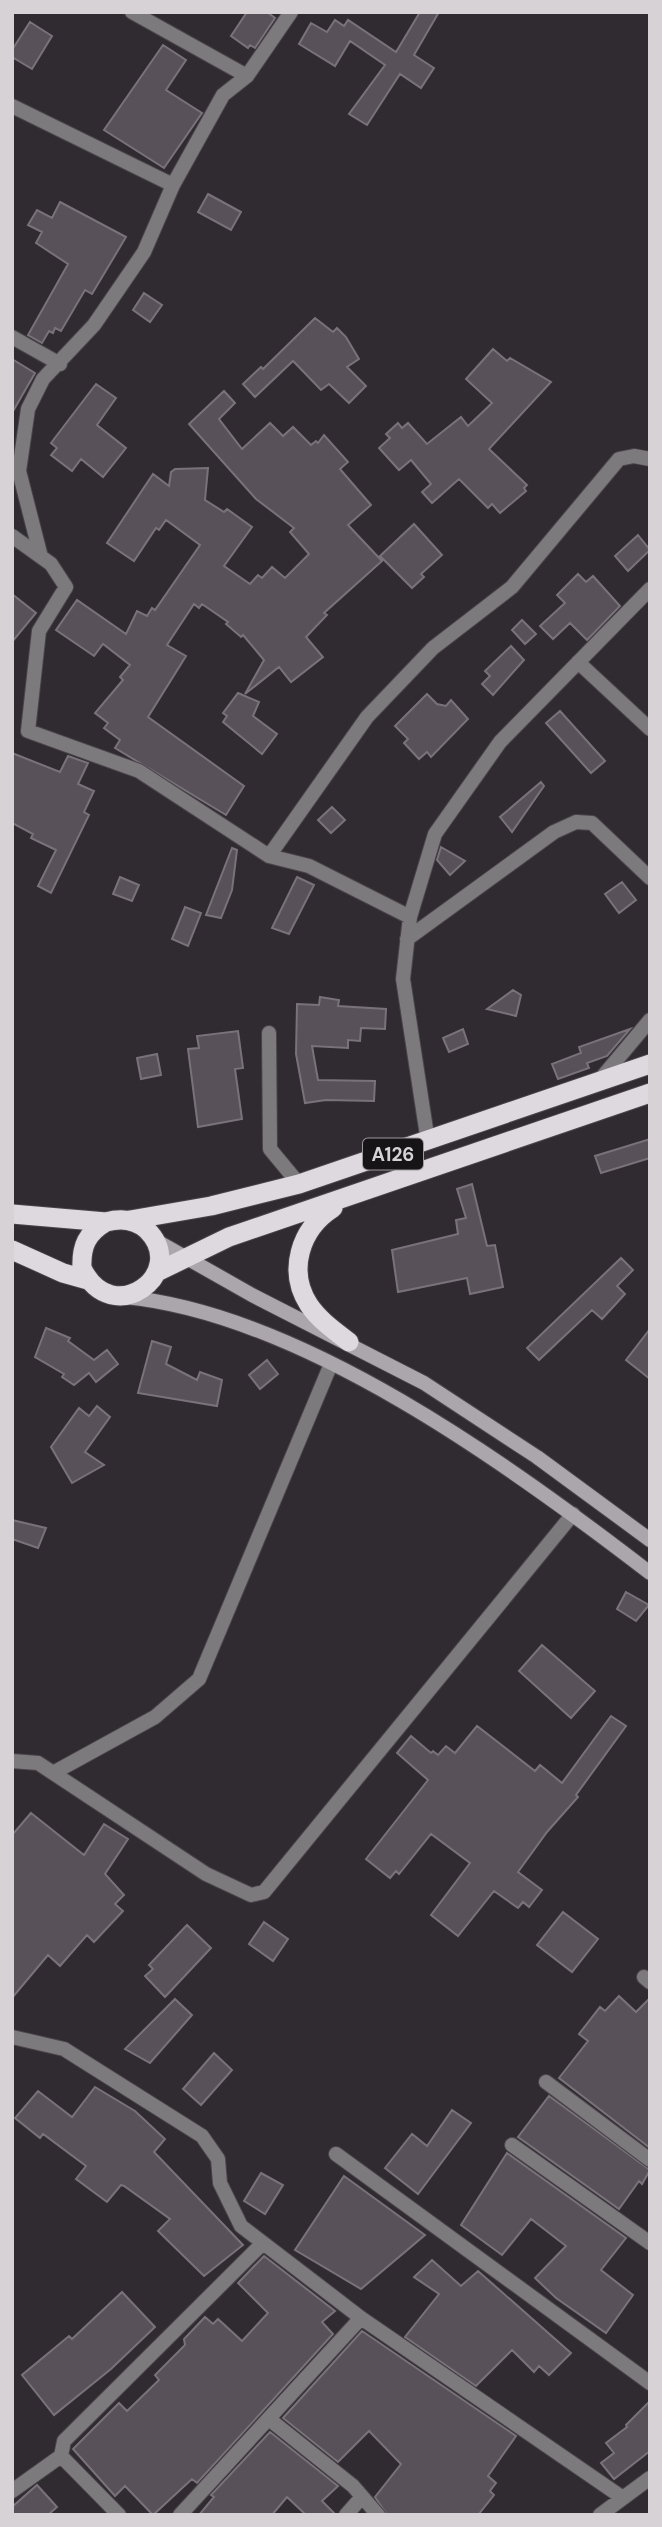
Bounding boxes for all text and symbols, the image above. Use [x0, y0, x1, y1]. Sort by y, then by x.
road number: A126 [363, 1138, 423, 1170]

